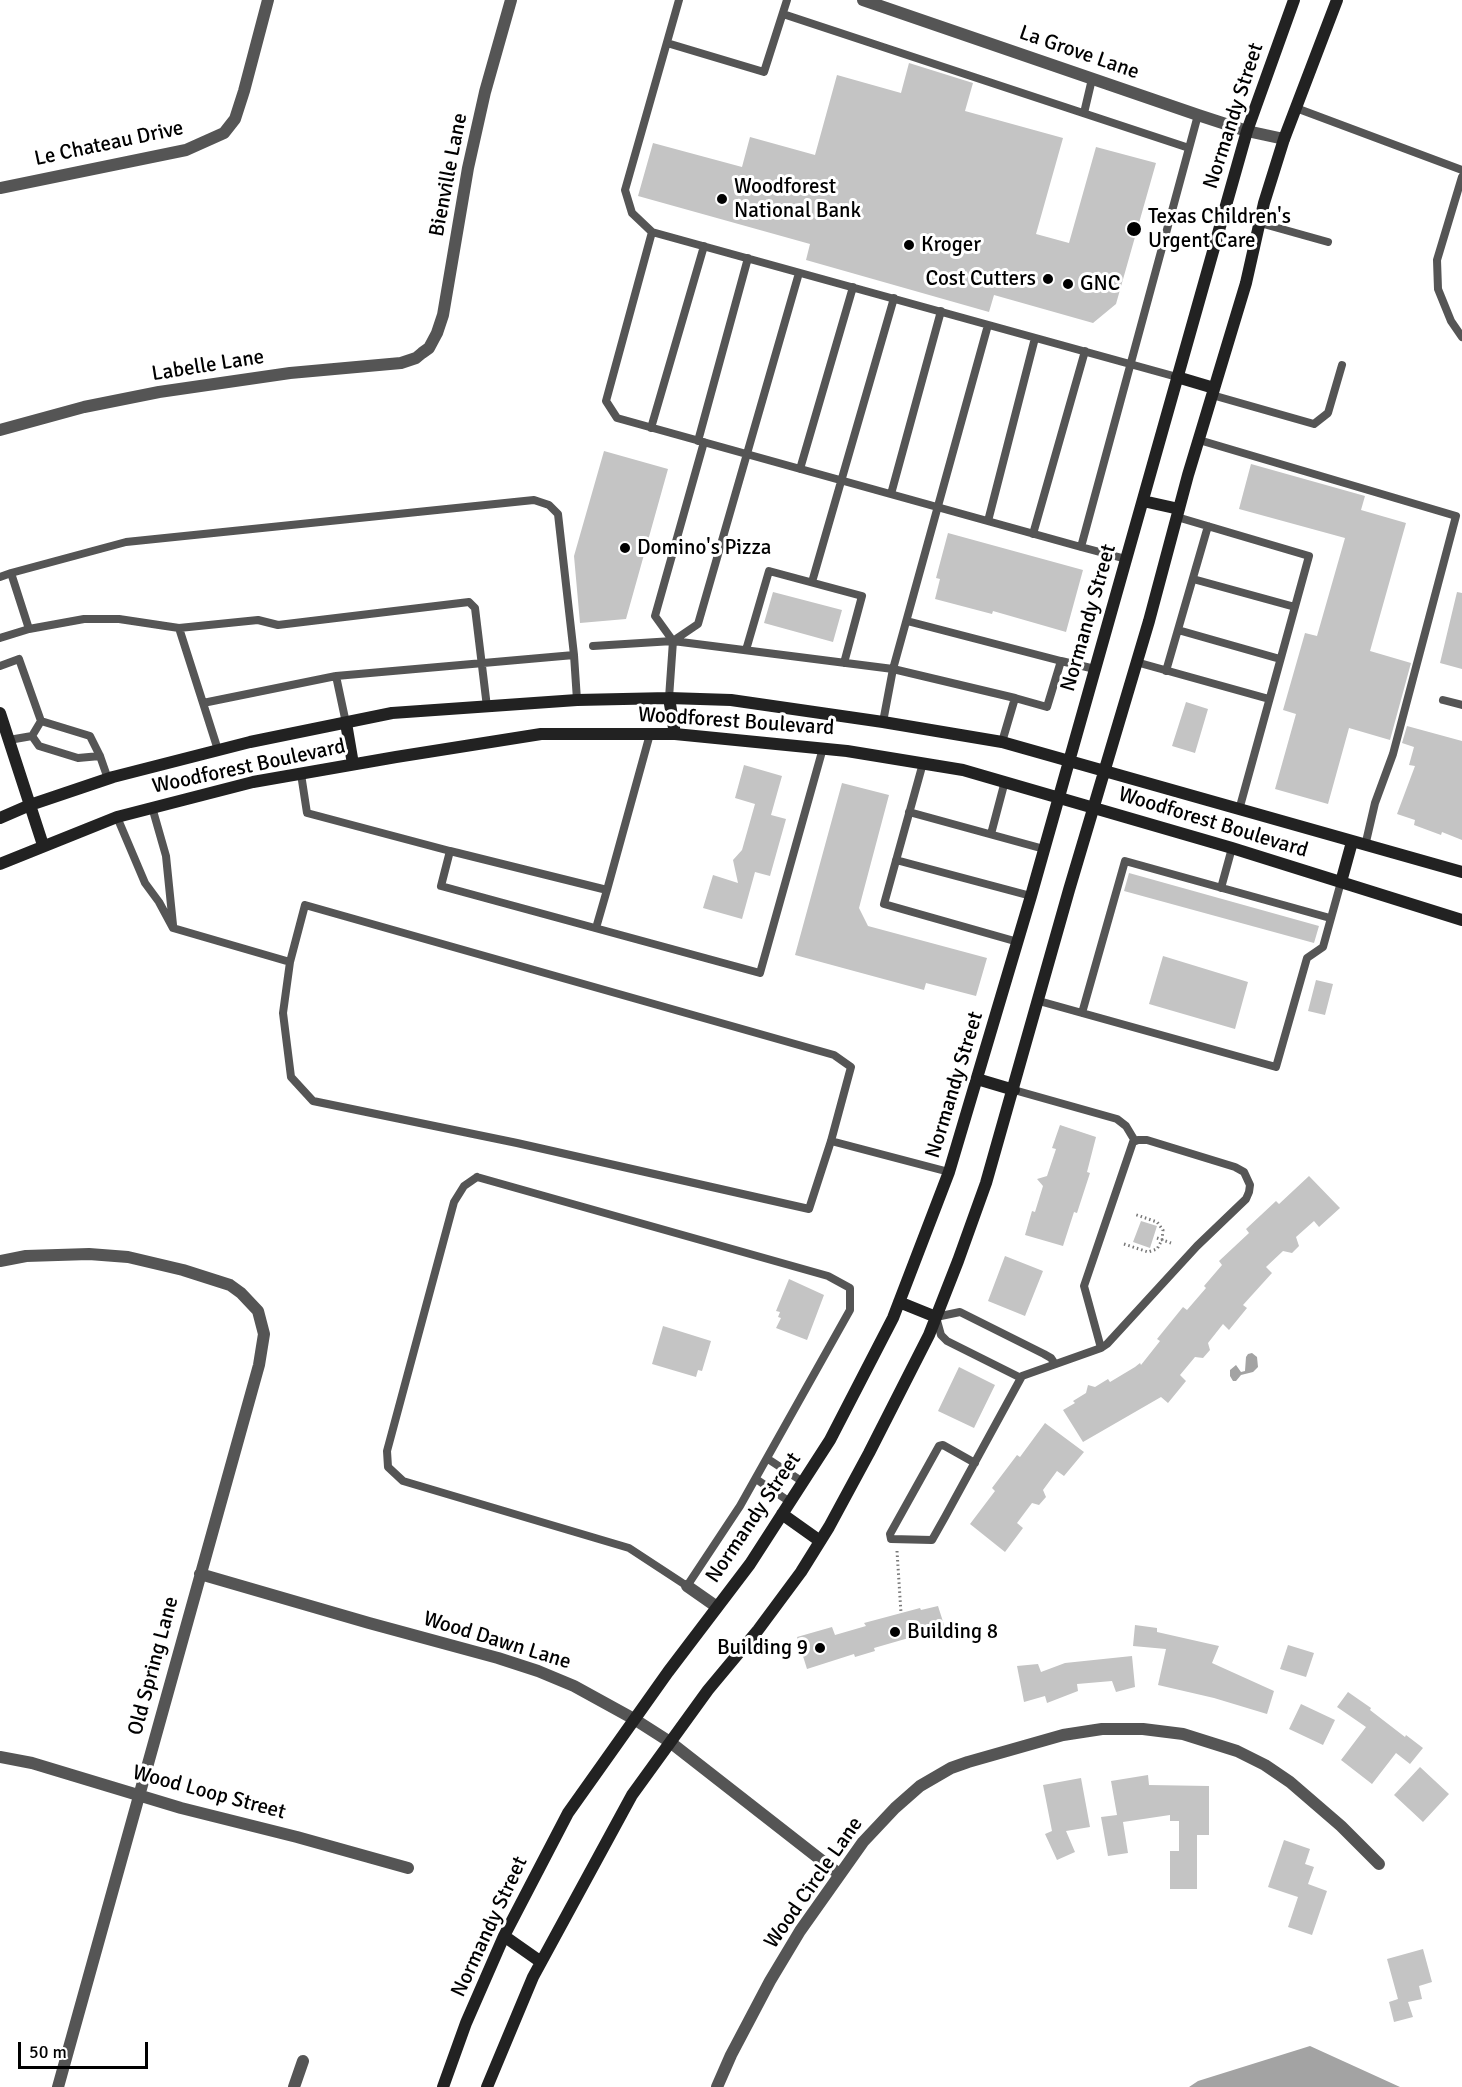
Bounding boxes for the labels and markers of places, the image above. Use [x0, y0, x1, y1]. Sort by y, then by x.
place label: Woodforest National Bank [734, 174, 861, 224]
marker: Woodforest National Bank [715, 192, 729, 206]
place label: Texas Children's Urgent Care [1148, 204, 1291, 254]
marker: Texas Children's Urgent Care [1125, 220, 1143, 238]
place label: Kroger [921, 232, 981, 258]
marker: Kroger [902, 238, 916, 252]
place label: Cost Cutters [925, 266, 1036, 292]
place label: GNC [1080, 271, 1120, 297]
marker: Cost Cutters [1041, 272, 1055, 286]
marker: GNC [1061, 277, 1075, 291]
place label: Domino's Pizza [637, 535, 771, 561]
marker: Domino's Pizza [618, 541, 632, 555]
place label: Building 8 [907, 1619, 998, 1645]
marker: Building 8 [888, 1625, 902, 1639]
place label: Building 9 [717, 1635, 808, 1661]
marker: Building 9 [813, 1641, 827, 1655]

